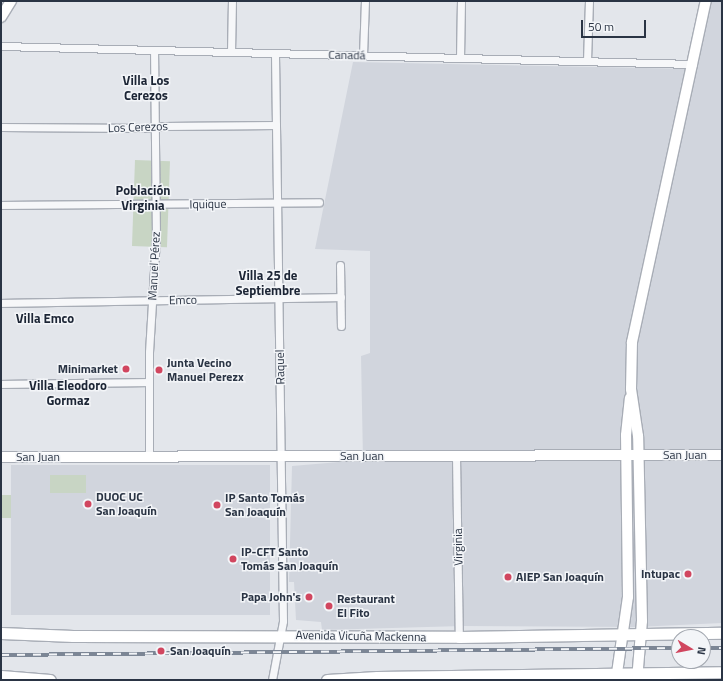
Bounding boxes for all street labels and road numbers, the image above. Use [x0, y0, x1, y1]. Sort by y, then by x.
street label: Canadá [328, 47, 366, 63]
street label: Los Cerezos [108, 119, 168, 135]
street label: Iquique [189, 196, 227, 212]
street label: Manuel Pérez [145, 231, 163, 301]
street label: Emco [169, 293, 197, 307]
street label: Raquel [272, 349, 288, 385]
street label: San Juan [663, 448, 707, 462]
street label: San Juan [340, 449, 384, 463]
street label: San Juan [16, 450, 60, 464]
street label: Virginia [450, 528, 466, 566]
street label: Avenida Vicuña Mackenna [295, 628, 427, 644]

